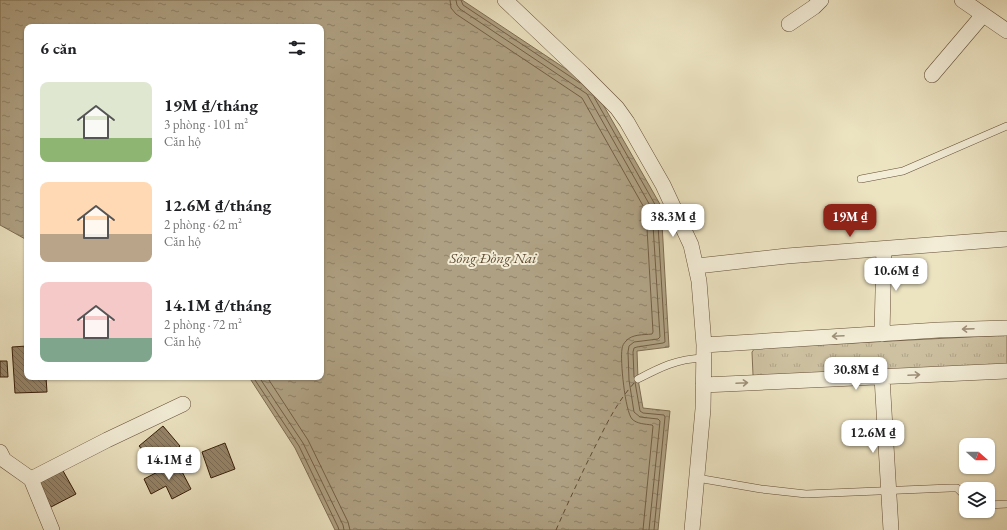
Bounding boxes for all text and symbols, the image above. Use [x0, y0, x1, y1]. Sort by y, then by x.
text: 6 căn [40, 37, 77, 59]
icon: filters [286, 37, 308, 59]
text: 19M ₫/tháng [164, 94, 258, 116]
icon: home [72, 98, 120, 146]
text: 3 phòng · 101 m² [164, 116, 248, 133]
text: Căn hộ [164, 133, 201, 150]
text: 12.6M ₫/tháng [164, 194, 271, 216]
icon: home [72, 198, 120, 246]
pin: 38.3M ₫ [636, 204, 710, 238]
pin: 19M ₫ [822, 204, 878, 238]
text: 38.3M ₫ [650, 208, 696, 225]
text: 19M ₫ [832, 208, 868, 225]
text: 2 phòng · 62 m² [164, 216, 242, 233]
text: Căn hộ [164, 233, 201, 250]
water label: Sông Đồng Nai [449, 248, 537, 267]
pin: 10.6M ₫ [859, 258, 933, 292]
text: 10.6M ₫ [873, 262, 919, 279]
text: 14.1M ₫/tháng [164, 294, 271, 316]
icon: home [72, 298, 120, 346]
text: 2 phòng · 72 m² [164, 316, 242, 333]
one-way arrow [962, 325, 975, 333]
text: Căn hộ [164, 333, 201, 350]
one-way arrow [832, 333, 845, 340]
pin: 30.8M ₫ [819, 357, 893, 391]
text: 30.8M ₫ [833, 361, 879, 378]
one-way arrow [907, 372, 920, 379]
one-way arrow [735, 379, 748, 387]
pin: 12.6M ₫ [836, 420, 910, 454]
text: 12.6M ₫ [850, 424, 896, 441]
north arrow [959, 438, 995, 474]
map controls [959, 438, 995, 518]
pin: 14.1M ₫ [132, 447, 206, 481]
text: 14.1M ₫ [146, 451, 192, 468]
button: layers [959, 482, 995, 518]

